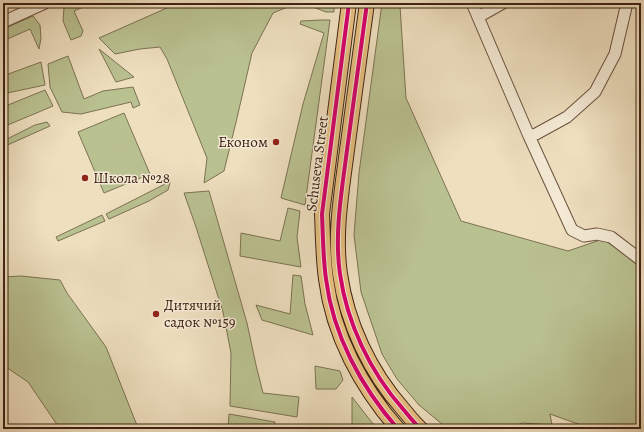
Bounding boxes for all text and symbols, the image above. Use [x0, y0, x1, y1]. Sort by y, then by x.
street label: Schuseva Street [301, 115, 333, 213]
place label: Економ [218, 132, 268, 152]
marker: Економ [271, 137, 281, 147]
place label: Школа №28 [93, 168, 170, 188]
marker: Школа №28 [80, 173, 90, 183]
place label: Дитячий садок №159 [164, 295, 236, 332]
marker: Дитячий садок №159 [151, 309, 161, 319]

